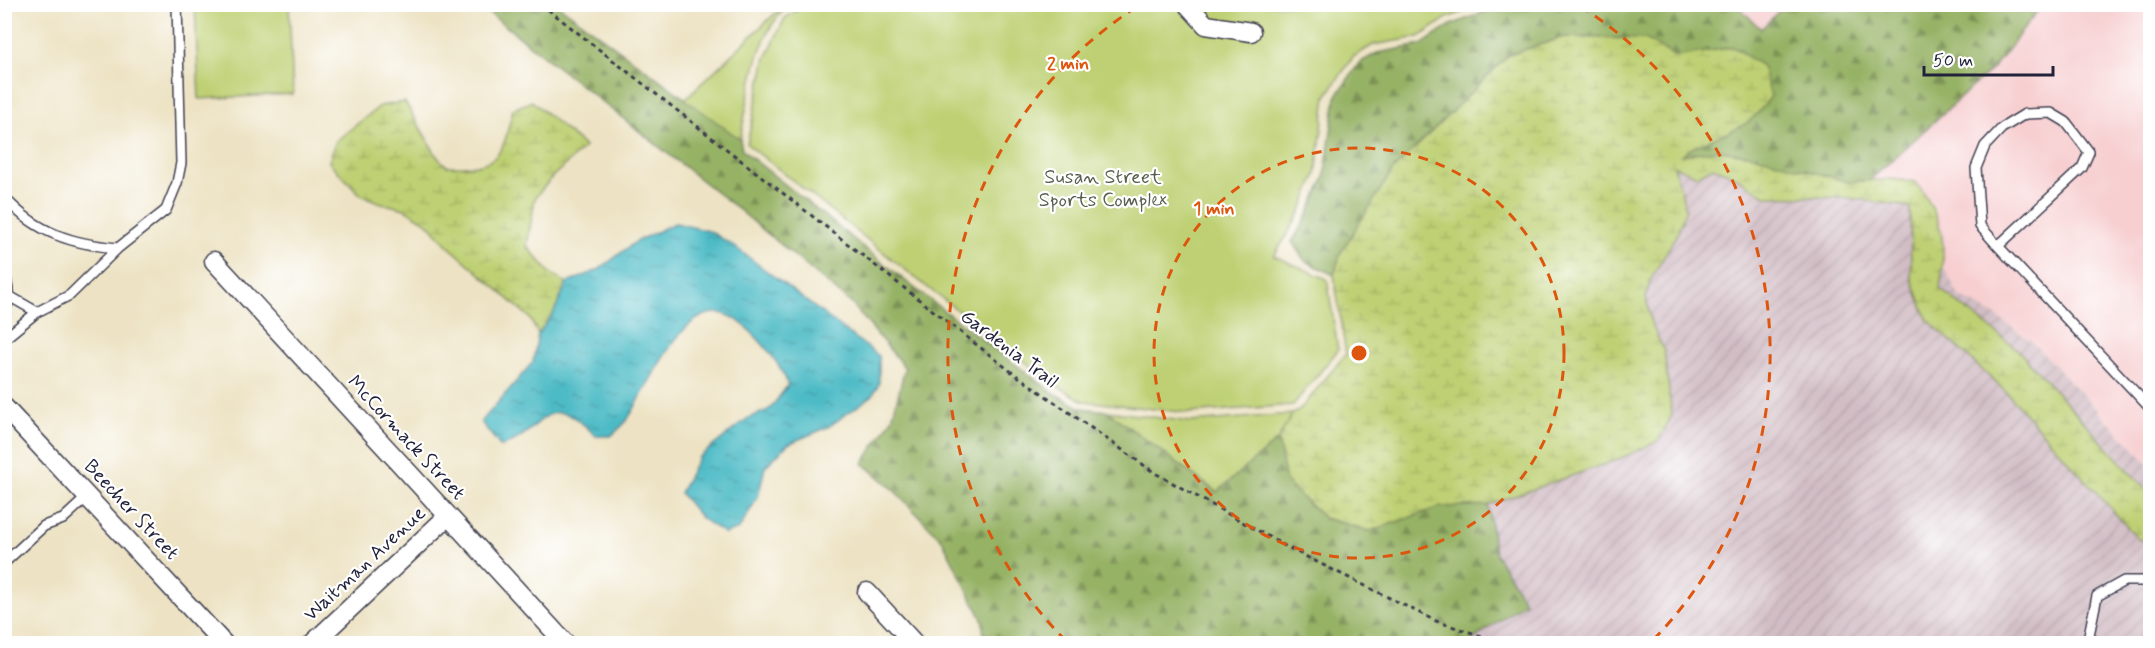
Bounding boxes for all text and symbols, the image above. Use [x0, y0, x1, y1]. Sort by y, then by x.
scale bar [1924, 39, 2053, 77]
text: 50 m [1933, 49, 1973, 73]
text: 2 min [1047, 52, 1089, 76]
park label: Susan Street Sports Complex [1039, 164, 1167, 214]
text: 1 min [1193, 197, 1235, 221]
street label: Gardenia Trail [954, 303, 1064, 395]
centre of rings [1349, 343, 1369, 363]
street label: McCormack Street [341, 370, 471, 506]
street label: Beecher Street [77, 454, 185, 566]
street label: Waitman Avenue [298, 500, 432, 628]

